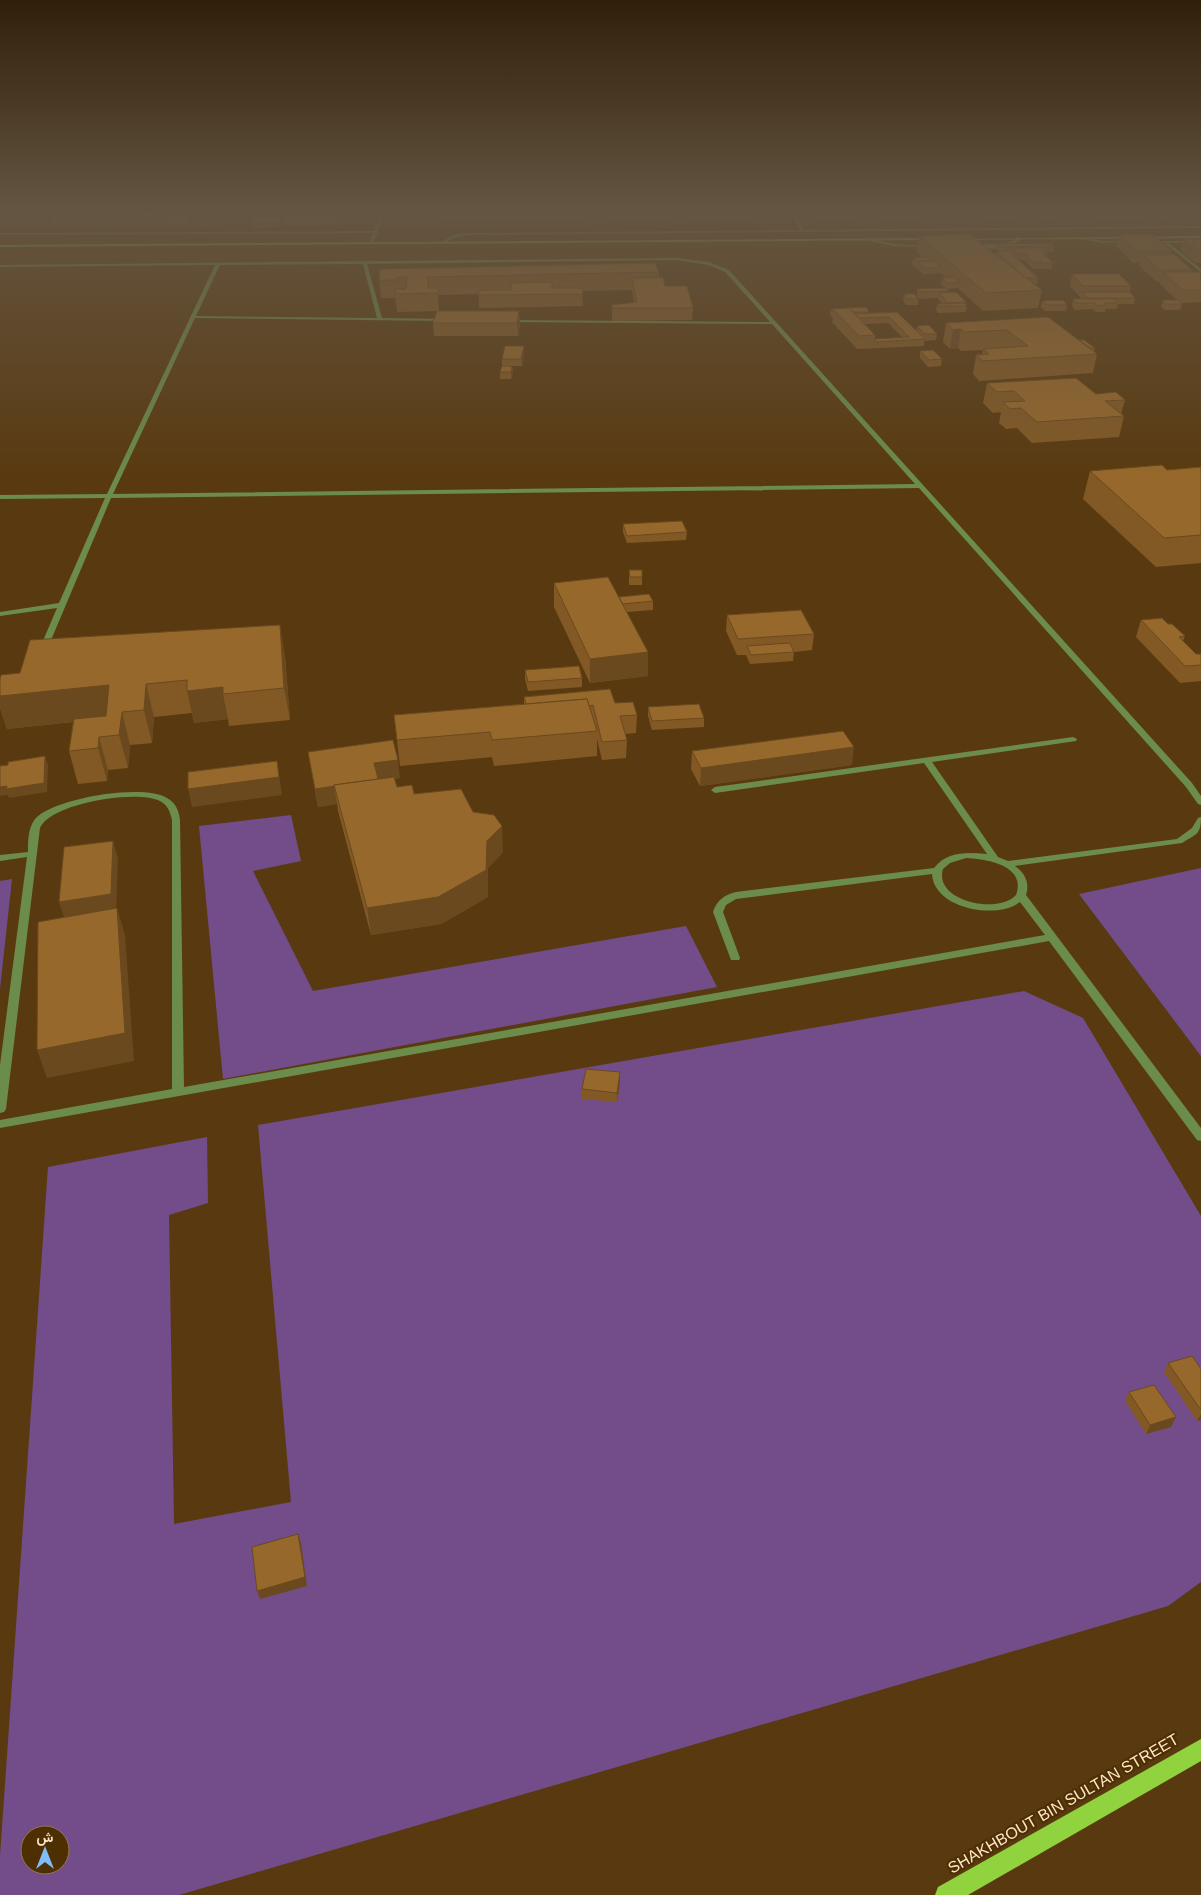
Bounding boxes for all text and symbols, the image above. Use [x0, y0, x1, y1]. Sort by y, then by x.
street label: SHAKHBOUT BIN SULTAN STREET [945, 1730, 1182, 1877]
north arrow [20, 1825, 70, 1875]
text: ش [37, 1829, 54, 1846]

